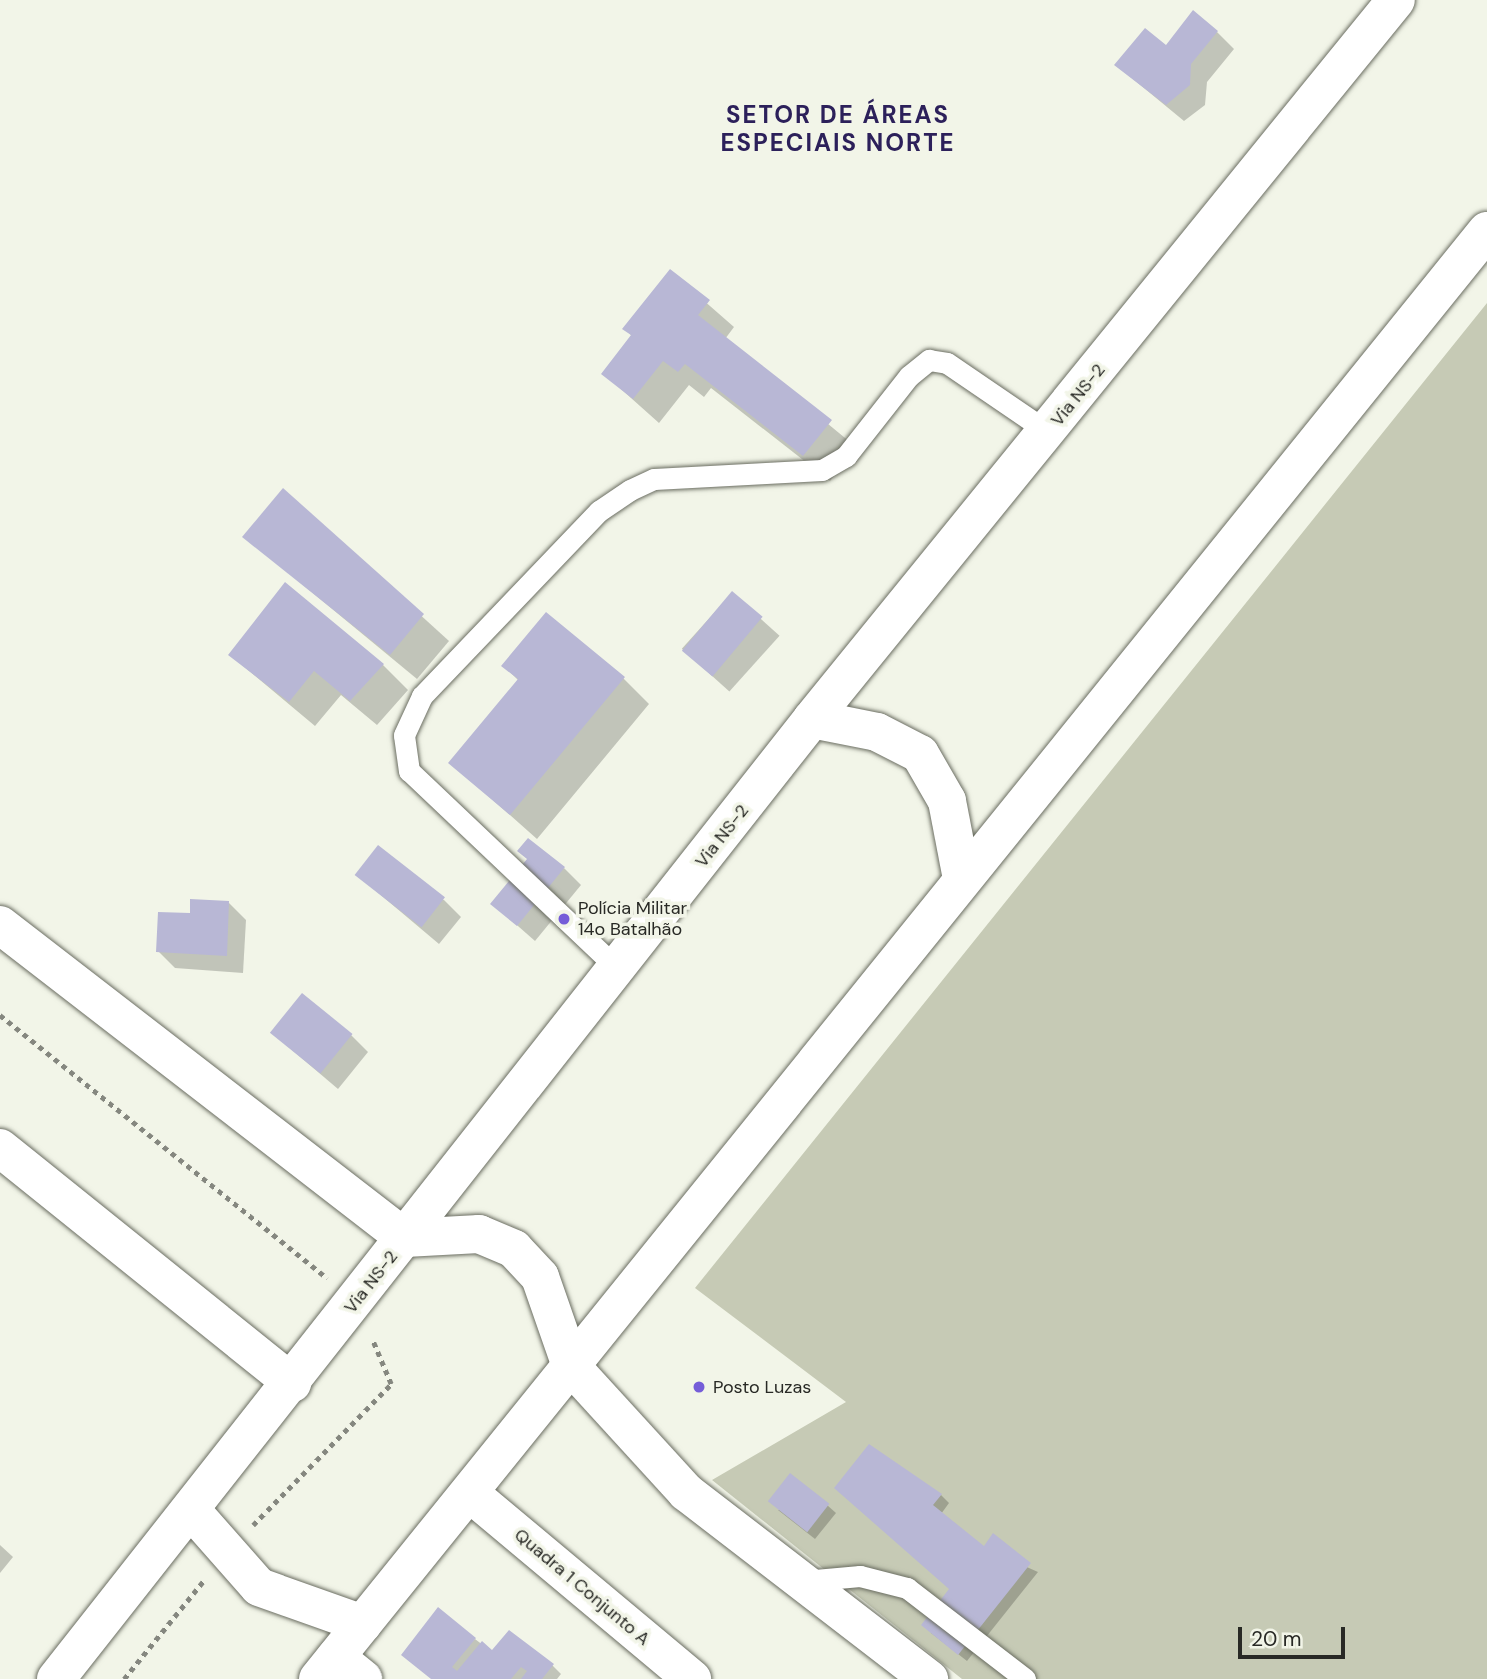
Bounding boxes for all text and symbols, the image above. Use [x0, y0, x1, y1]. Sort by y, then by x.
district label: SETOR DE ÁREAS ESPECIAIS NORTE [722, 101, 954, 157]
street label: Via NS-2 [1046, 359, 1110, 431]
street label: Via NS-2 [691, 800, 753, 872]
place label: Polícia Militar 14o Batalhão [578, 898, 687, 940]
marker: Polícia Militar 14o Batalhão [556, 911, 572, 927]
street label: Via NS-2 [340, 1246, 402, 1318]
place label: Posto Luzas [713, 1376, 811, 1398]
marker: Posto Luzas [691, 1379, 707, 1395]
street label: Quadra 1 Conjunto A [510, 1524, 654, 1650]
scale bar [1242, 1612, 1349, 1656]
text: 20 m [1251, 1625, 1302, 1653]

